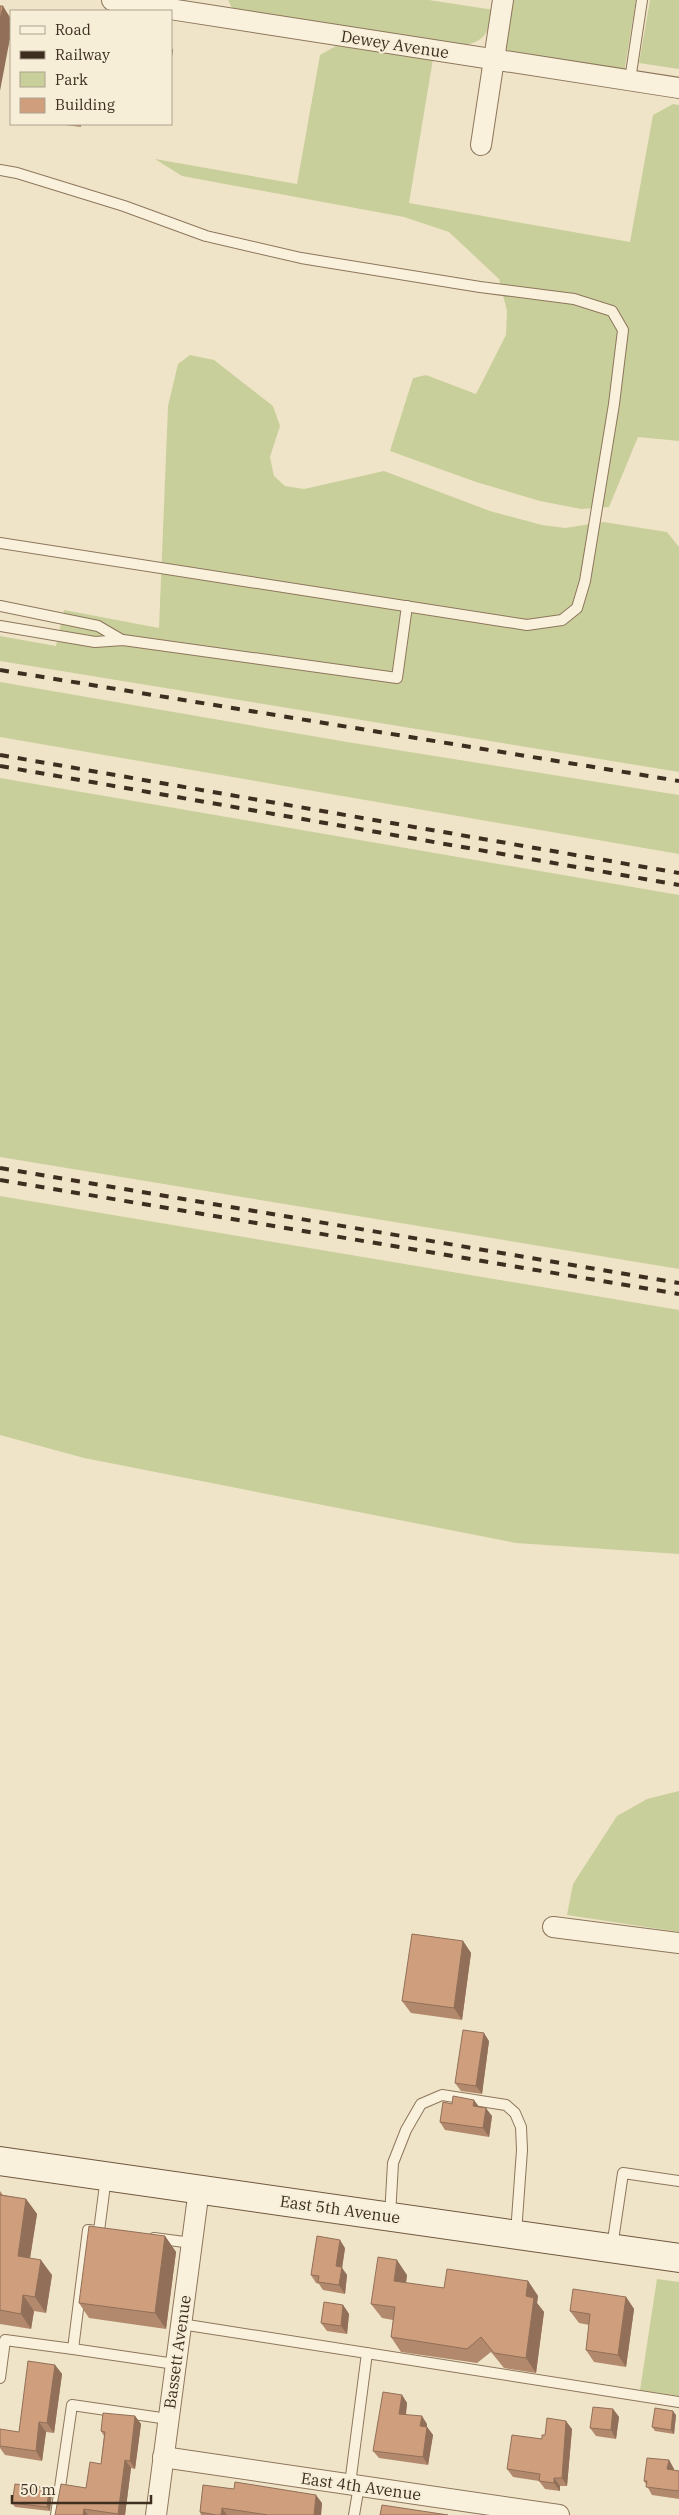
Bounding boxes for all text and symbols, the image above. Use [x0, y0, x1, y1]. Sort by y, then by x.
legend [10, 10, 172, 125]
text: Road [55, 20, 91, 39]
street label: Dewey Avenue [340, 26, 450, 62]
text: Railway [55, 45, 110, 64]
text: Park [55, 70, 88, 89]
text: Building [55, 95, 115, 114]
street label: East 5th Avenue [279, 2191, 401, 2227]
street label: Bassett Avenue [159, 2294, 195, 2410]
street label: East 4th Avenue [300, 2468, 422, 2504]
scale bar [12, 2472, 151, 2504]
text: 50 m [20, 2480, 56, 2499]

